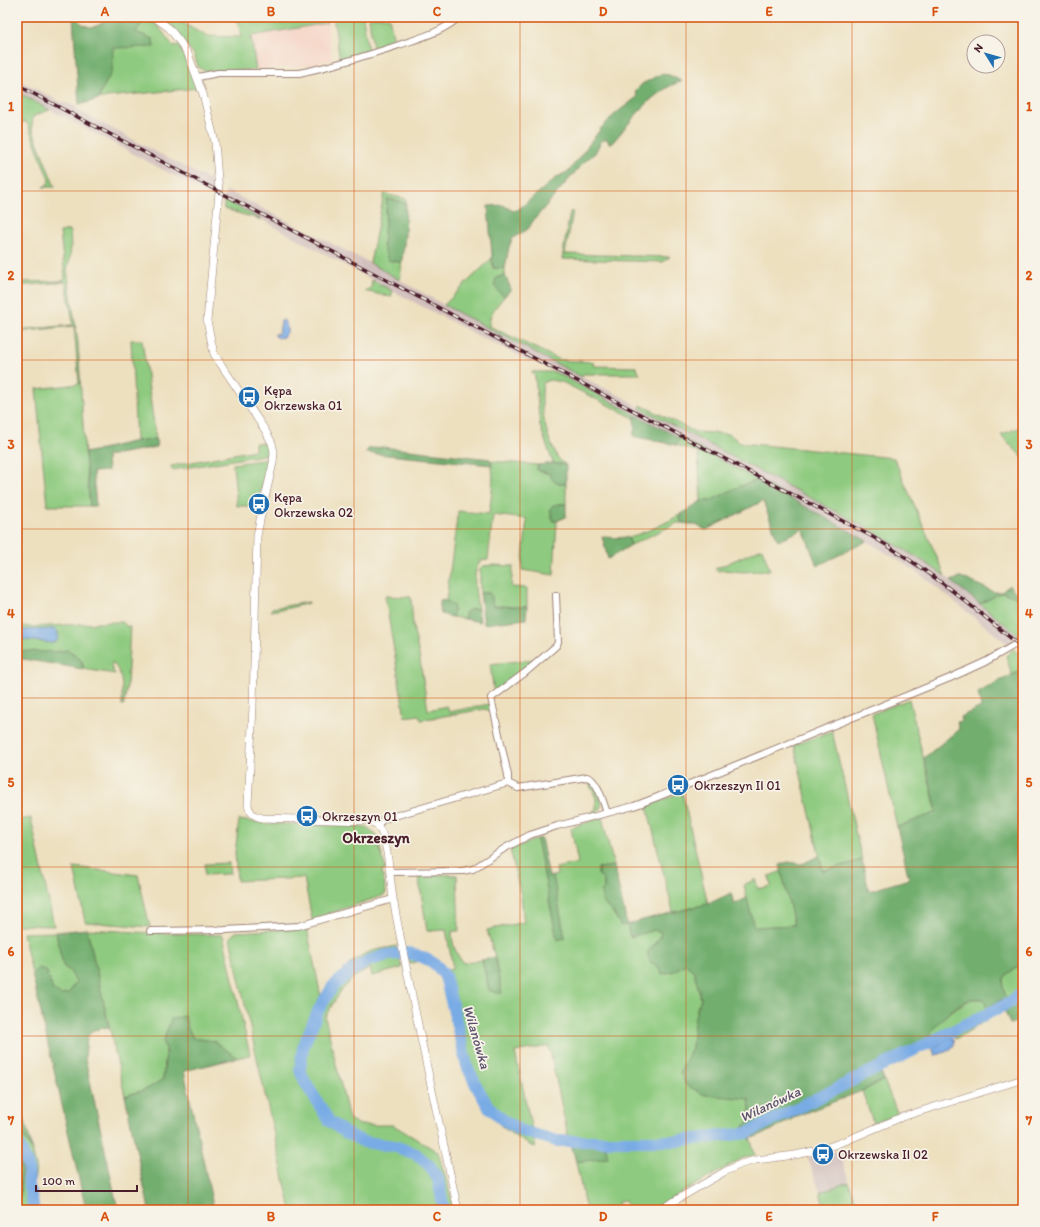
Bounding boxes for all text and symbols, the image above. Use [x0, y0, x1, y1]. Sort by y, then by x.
text: A [100, 4, 110, 19]
text: B [267, 4, 276, 19]
text: C [433, 4, 442, 19]
text: D [599, 4, 608, 19]
text: E [765, 4, 773, 19]
text: F [932, 4, 939, 19]
north arrow [966, 34, 1006, 74]
text: N [971, 41, 986, 55]
text: 1 [8, 99, 14, 114]
text: 1 [1026, 99, 1032, 114]
text: 2 [8, 268, 15, 283]
text: 2 [1026, 268, 1033, 283]
place label: Kępa Okrzewska 01 [264, 383, 342, 413]
bus stop icon: Kępa Okrzewska 01 [236, 384, 262, 410]
text: 3 [7, 437, 15, 452]
text: 3 [1025, 437, 1033, 452]
place label: Kępa Okrzewska 02 [274, 490, 353, 520]
bus stop icon: Kępa Okrzewska 02 [246, 491, 272, 517]
text: 4 [7, 606, 15, 621]
text: 4 [1025, 606, 1033, 621]
bus stop icon: Okrzeszyn II 01 [665, 772, 691, 798]
text: 5 [8, 775, 15, 790]
text: 5 [1026, 775, 1033, 790]
place label: Okrzeszyn II 01 [694, 778, 781, 793]
bus stop icon: Okrzeszyn 01 [294, 803, 320, 829]
place label: Okrzeszyn 01 [322, 809, 397, 824]
district label: Okrzeszyn [342, 829, 410, 848]
text: 6 [8, 944, 15, 959]
text: 6 [1026, 944, 1033, 959]
water label: Wilanówka [459, 1004, 494, 1071]
water label: Wilanówka [737, 1083, 804, 1126]
text: 7 [7, 1113, 15, 1128]
text: 7 [1025, 1113, 1033, 1128]
bus stop icon: Okrzewska II 02 [810, 1141, 836, 1167]
place label: Okrzewska II 02 [838, 1147, 928, 1162]
scale bar [36, 1167, 137, 1193]
text: 100 m [42, 1174, 75, 1188]
text: A [100, 1209, 110, 1224]
text: B [267, 1209, 276, 1224]
text: C [433, 1209, 442, 1224]
text: D [599, 1209, 608, 1224]
text: E [765, 1209, 773, 1224]
text: F [932, 1209, 939, 1224]

